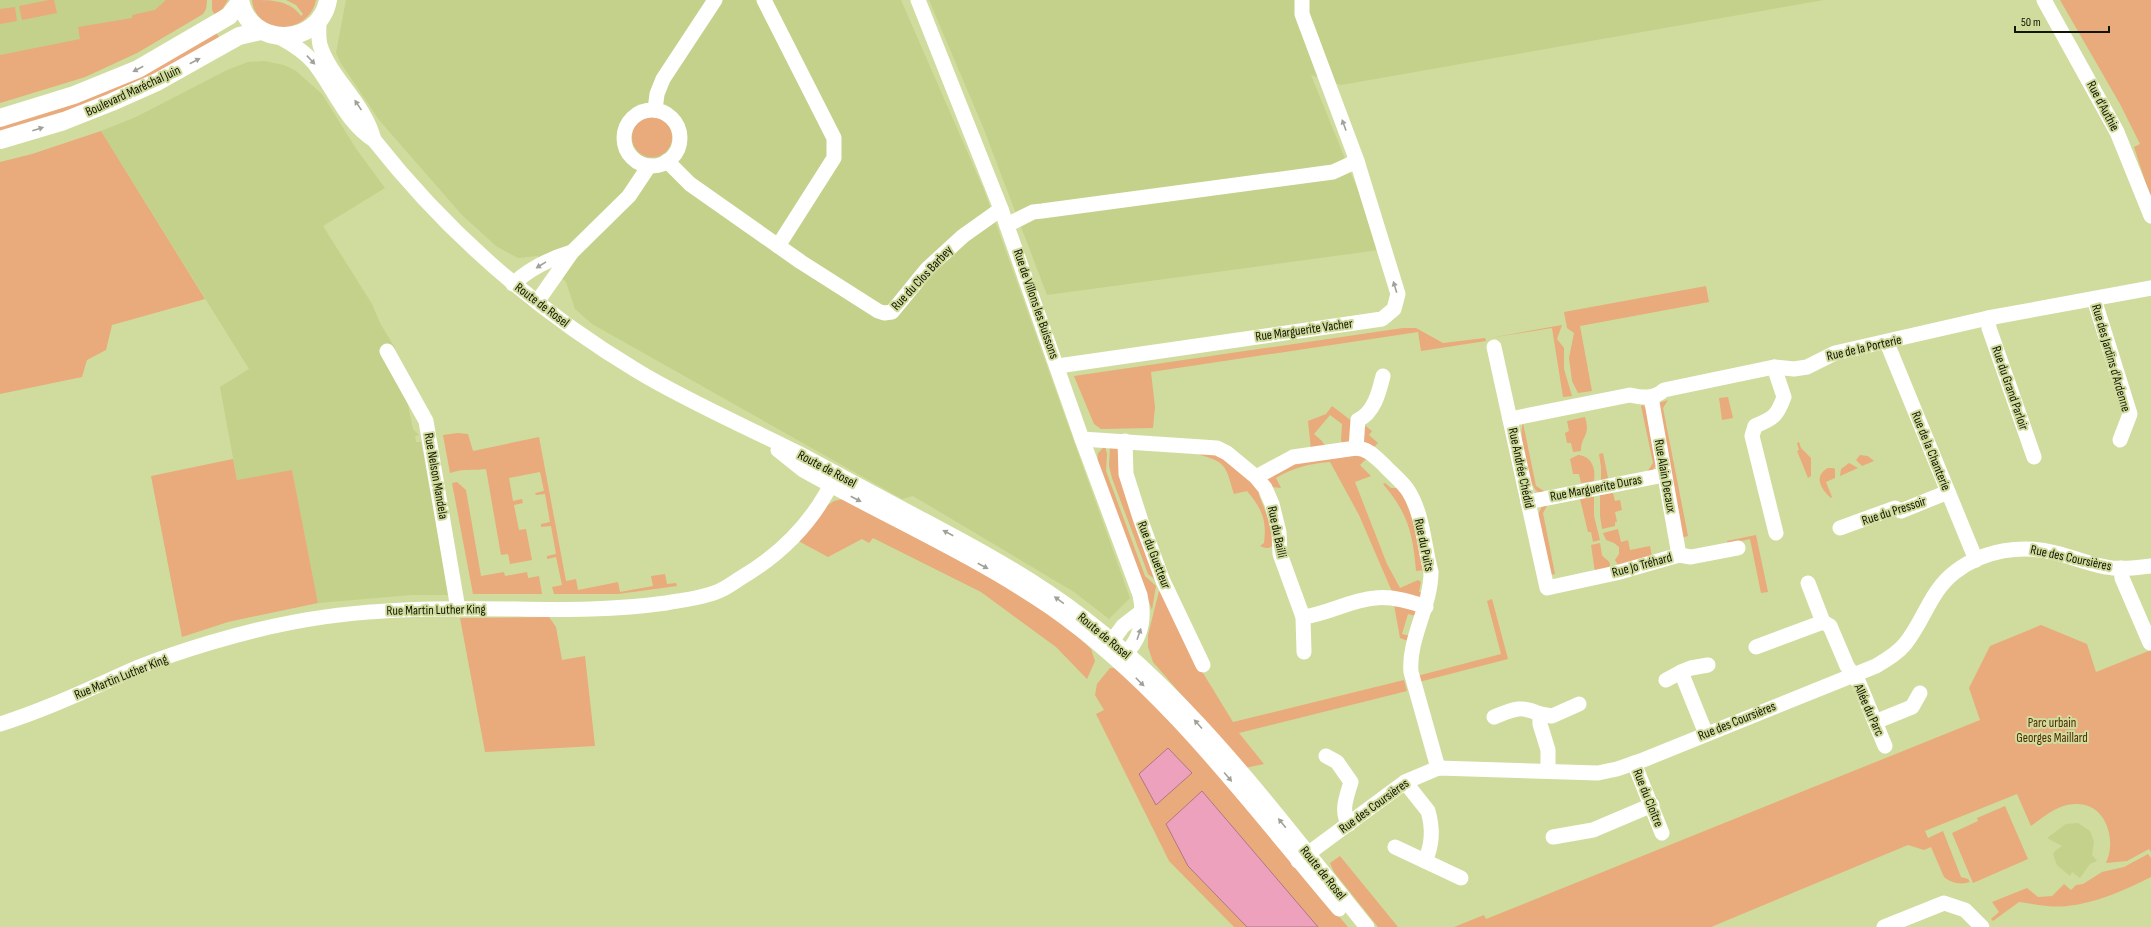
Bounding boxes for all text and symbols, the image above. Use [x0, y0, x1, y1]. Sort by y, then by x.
scale bar [2015, 8, 2109, 34]
text: 50 m [2021, 15, 2041, 30]
one-way arrow [306, 55, 315, 65]
one-way arrow [189, 58, 201, 65]
street label: Boulevard Maréchal Juin [83, 62, 183, 120]
one-way arrow [133, 66, 144, 72]
street label: Rue d'Authie [2083, 78, 2123, 134]
one-way arrow [354, 100, 362, 110]
one-way arrow [1340, 118, 1346, 130]
one-way arrow [32, 126, 44, 132]
street label: Rue du Clos Barbey [888, 242, 956, 314]
street label: Rue de Villons les Buissons [1010, 247, 1062, 361]
one-way arrow [536, 261, 546, 269]
street label: Route de Rosel [512, 279, 572, 331]
one-way arrow [1392, 280, 1398, 292]
street label: Rue des Jardins d'Ardenne [2088, 302, 2134, 414]
street label: Rue Marguerite Vacher [1254, 315, 1354, 345]
street label: Rue de la Porterie [1825, 332, 1903, 364]
street label: Rue du Grand Parloir [1988, 344, 2032, 432]
street label: Rue de la Chanterie [1908, 409, 1954, 493]
street label: Rue Andrée Chédid [1505, 426, 1537, 510]
street label: Rue Nelson Mandela [421, 432, 451, 520]
street label: Rue Alain Decaux [1651, 438, 1679, 514]
street label: Route de Rosel [795, 447, 859, 491]
street label: Rue Marguerite Duras [1549, 471, 1644, 505]
street label: Rue du Pressoir [1860, 493, 1928, 529]
one-way arrow [850, 495, 861, 502]
street label: Rue du Bailli [1264, 505, 1290, 559]
street label: Rue du Puits [1411, 517, 1437, 573]
street label: Rue du Guetteur [1134, 519, 1174, 591]
one-way arrow [942, 530, 953, 536]
street label: Rue des Coursières [2029, 542, 2113, 574]
street label: Rue Jo Tréhard [1610, 549, 1674, 581]
one-way arrow [977, 563, 989, 569]
one-way arrow [1054, 596, 1064, 604]
street label: Rue Martin Luther King [386, 601, 486, 619]
street label: Route de Rosel [1074, 609, 1134, 663]
one-way arrow [1136, 628, 1142, 640]
street label: Rue Martin Luther King [72, 651, 170, 703]
one-way arrow [1135, 677, 1145, 687]
street label: Allée du Parc [1850, 681, 1888, 738]
street label: Rue des Coursières [1696, 698, 1778, 744]
park label: Parc urbain Georges Maillard [2016, 715, 2088, 746]
one-way arrow [1194, 720, 1203, 729]
street label: Rue du Cloître [1629, 767, 1667, 829]
one-way arrow [1224, 771, 1233, 782]
street label: Rue des Coursières [1336, 775, 1412, 837]
one-way arrow [1278, 818, 1287, 828]
street label: Route de Rosel [1297, 843, 1349, 903]

